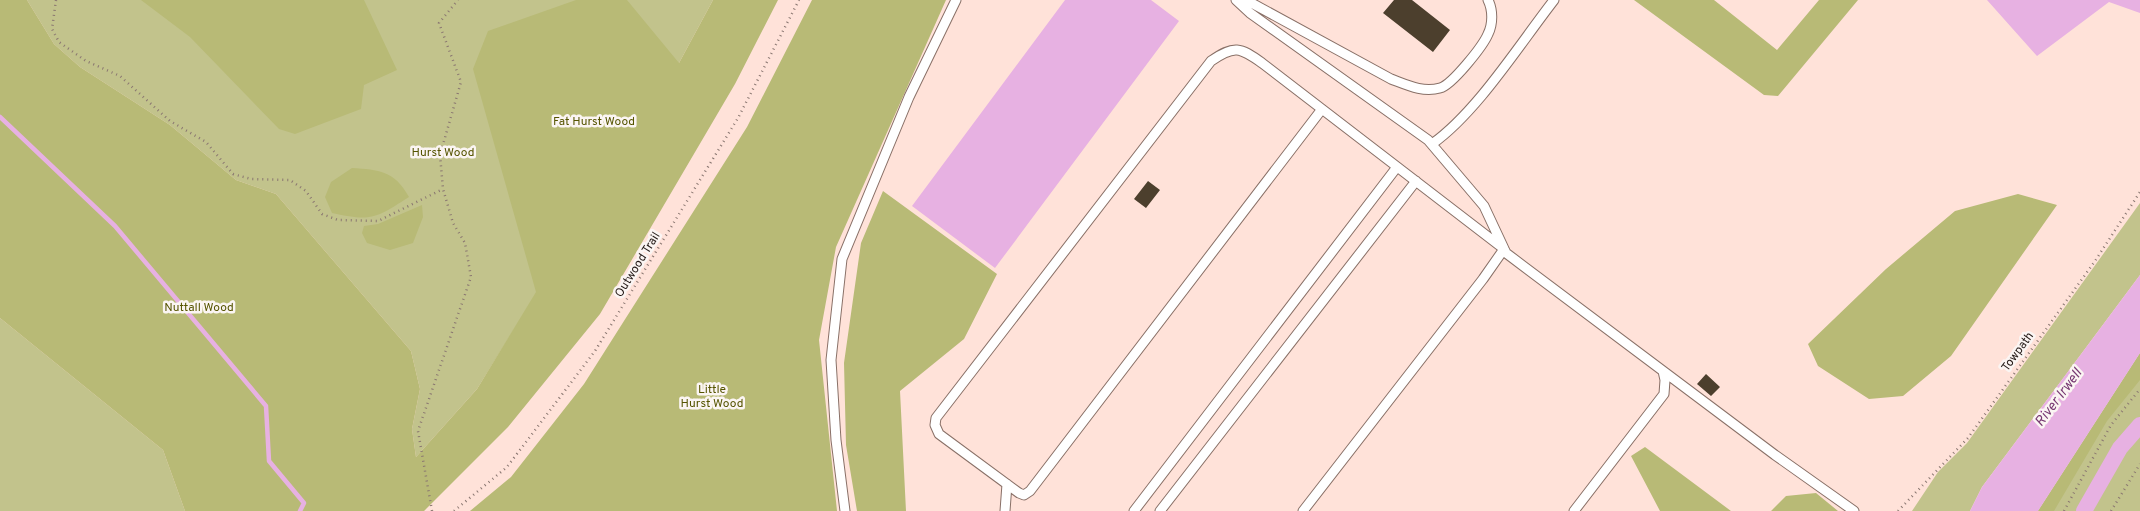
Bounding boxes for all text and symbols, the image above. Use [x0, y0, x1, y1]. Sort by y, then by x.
park label: Fat Hurst Wood [553, 114, 635, 130]
park label: Hurst Wood [412, 145, 474, 161]
street label: Outwood Trail [612, 229, 664, 301]
park label: Nuttall Wood [164, 300, 234, 316]
street label: Towpath [1998, 329, 2038, 375]
water label: River Irwell [2032, 365, 2087, 430]
park label: Little Hurst Wood [681, 382, 743, 412]

